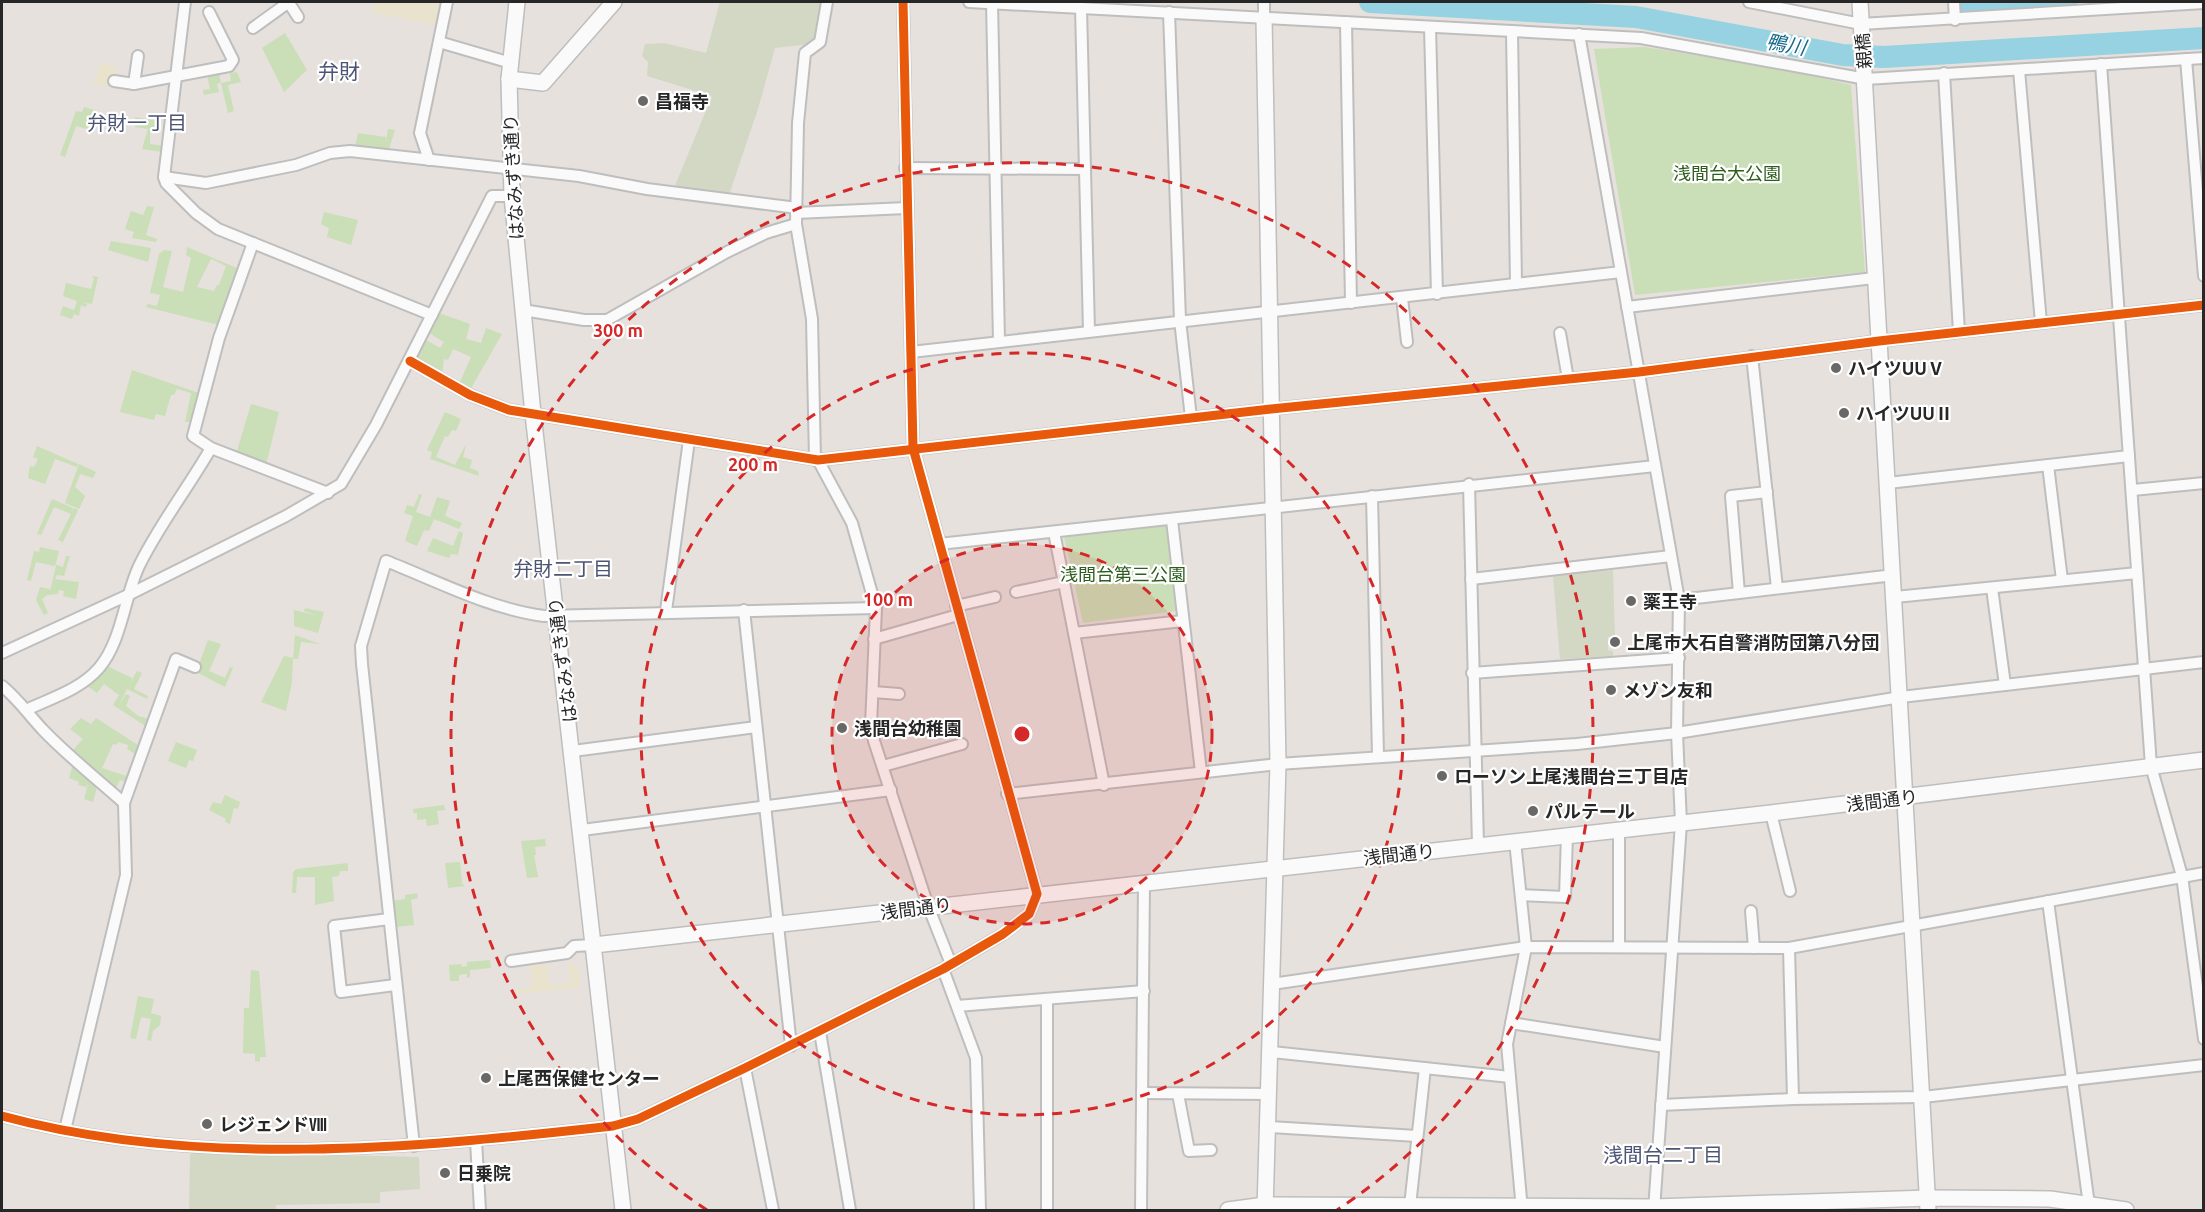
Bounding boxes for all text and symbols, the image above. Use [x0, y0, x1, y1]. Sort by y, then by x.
water label: 鴨川 [1764, 29, 1810, 59]
street label: 親橋 [1851, 32, 1875, 70]
district label: 弁財 [318, 59, 360, 83]
place label: 昌福寺 [655, 91, 709, 111]
marker: 昌福寺 [636, 94, 650, 108]
district label: 弁財一丁目 [87, 111, 187, 134]
street label: はなみずき通り [500, 114, 526, 240]
park label: 浅間台大公園 [1673, 163, 1781, 183]
text: 300 m [593, 320, 643, 340]
place label: ハイツUUⅤ [1848, 358, 1945, 378]
marker: ハイツUUⅤ [1829, 361, 1843, 375]
place label: ハイツUUⅡ [1856, 403, 1953, 423]
marker: ハイツUUⅡ [1837, 406, 1851, 420]
text: 200 m [728, 454, 778, 474]
district label: 弁財二丁目 [513, 557, 613, 580]
park label: 浅間台第三公園 [1060, 564, 1186, 584]
text: 100 m [863, 589, 913, 609]
place label: 薬王寺 [1643, 591, 1697, 611]
marker: 薬王寺 [1624, 594, 1638, 608]
street label: はなみずき通り [544, 596, 580, 724]
place label: 上尾市大石自警消防団第八分団 [1627, 632, 1879, 652]
marker: 上尾市大石自警消防団第八分団 [1608, 635, 1622, 649]
place label: メゾン友和 [1623, 680, 1713, 700]
marker: メゾン友和 [1604, 683, 1618, 697]
place label: 浅間台幼稚園 [854, 718, 962, 738]
marker: 浅間台幼稚園 [835, 721, 849, 735]
centre of rings [1012, 724, 1032, 744]
place label: ローソン上尾浅間台三丁目店 [1454, 766, 1688, 786]
marker: ローソン上尾浅間台三丁目店 [1435, 769, 1449, 783]
street label: 浅間通り [1845, 786, 1919, 814]
place label: パルテール [1545, 801, 1635, 821]
marker: パルテール [1526, 804, 1540, 818]
street label: 浅間通り [1362, 840, 1436, 868]
street label: 浅間通り [879, 894, 953, 922]
place label: 上尾西保健センター [498, 1068, 660, 1088]
marker: 上尾西保健センター [479, 1071, 493, 1085]
place label: レジェンドⅧ [219, 1114, 327, 1134]
marker: レジェンドⅧ [200, 1117, 214, 1131]
district label: 浅間台二丁目 [1603, 1143, 1723, 1166]
place label: 日乗院 [457, 1163, 511, 1183]
marker: 日乗院 [438, 1166, 452, 1180]

